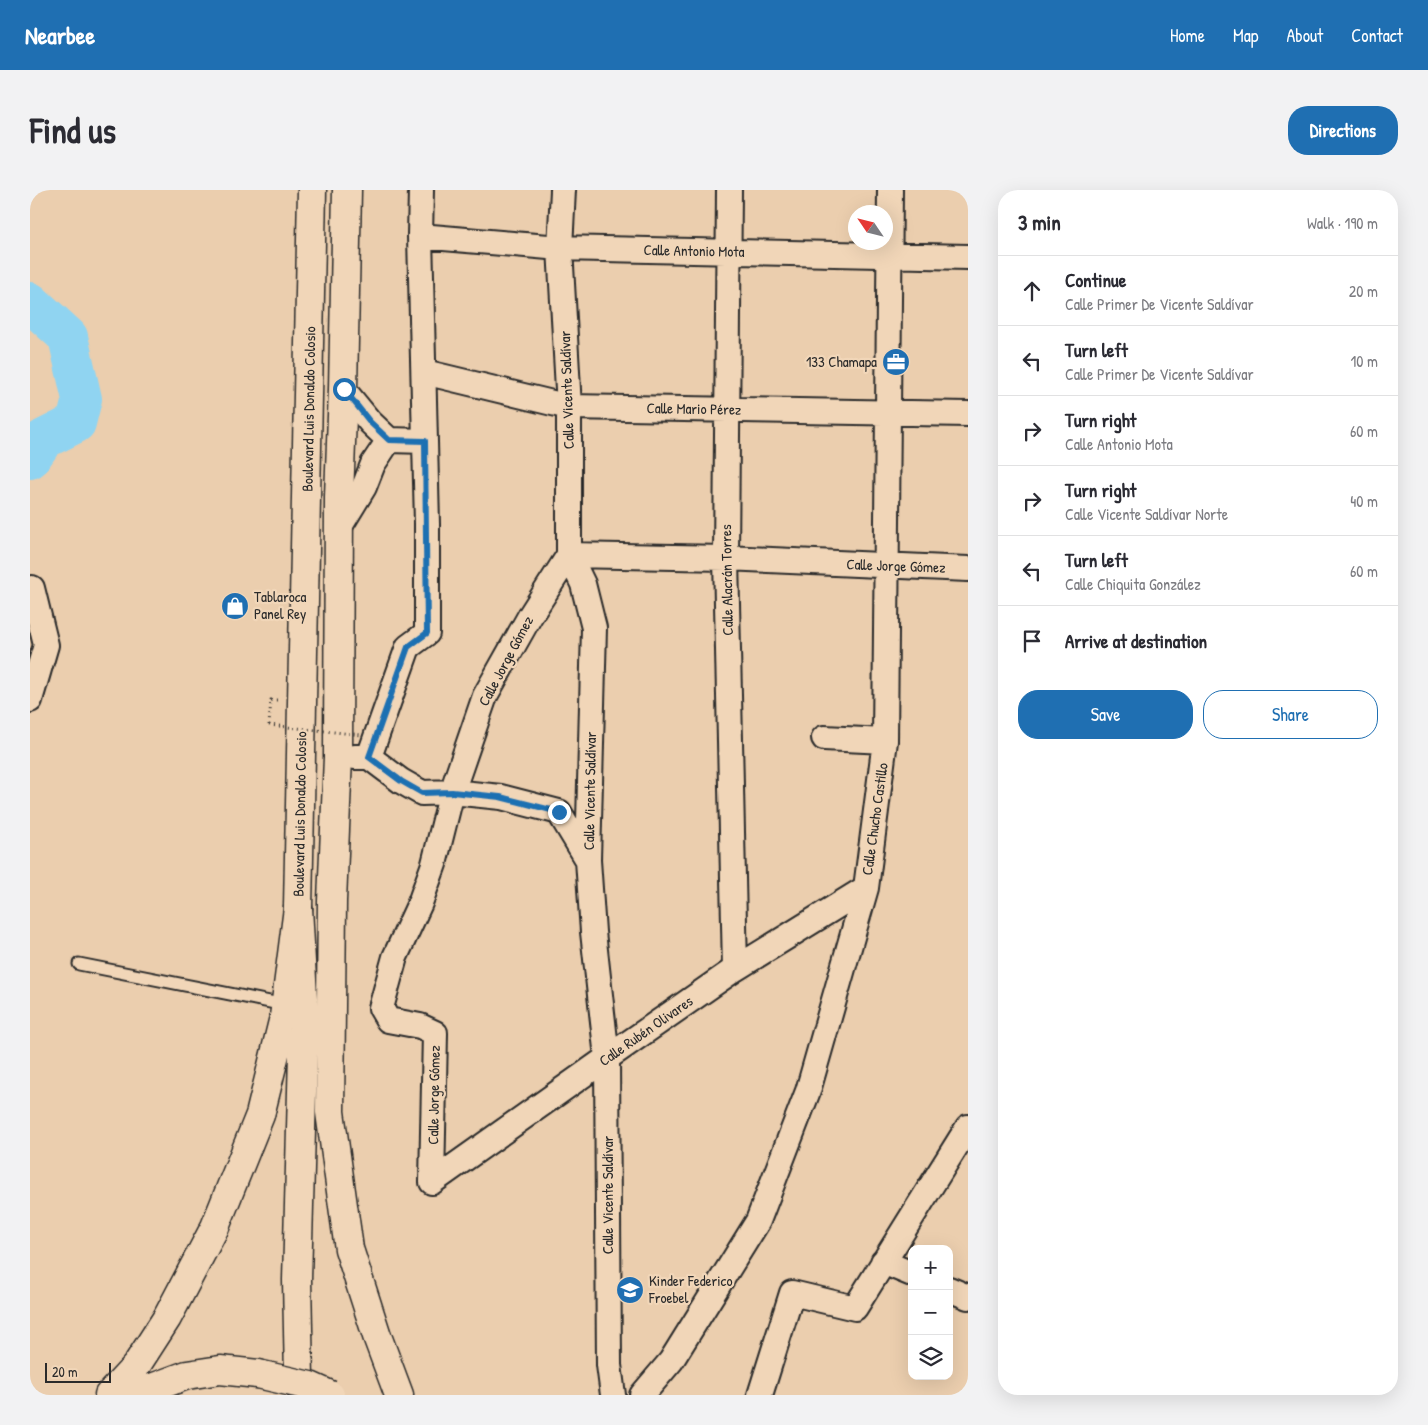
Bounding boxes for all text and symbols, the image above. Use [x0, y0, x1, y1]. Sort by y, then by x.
text: Nearbee [25, 19, 95, 51]
text: Home [1170, 23, 1205, 48]
text: Map [1233, 23, 1258, 48]
text: About [1286, 23, 1323, 48]
text: Contact [1351, 23, 1403, 48]
button: Directions [1288, 106, 1398, 155]
text: Find us [30, 107, 116, 154]
north arrow [848, 205, 893, 250]
text: 3 min [1018, 208, 1061, 237]
text: Walk · 190 m [1307, 212, 1378, 234]
street label: Calle Antonio Mota [643, 239, 745, 262]
text: Continue [1065, 267, 1126, 293]
icon: ahead [1018, 277, 1046, 305]
text: 20 m [1349, 280, 1378, 302]
text: Calle Primer De Vicente Saldívar [1065, 293, 1254, 315]
street label: Boulevard Luis Donaldo Colosio [297, 326, 320, 492]
street label: Calle Vicente Saldívar [554, 330, 579, 450]
text: Turn left [1065, 337, 1128, 363]
office icon: 133 Chamapa [881, 347, 911, 377]
icon: left [1018, 347, 1046, 375]
text: 10 m [1350, 350, 1378, 372]
place label: 133 Chamapa [806, 351, 877, 372]
text: Calle Primer De Vicente Saldívar [1065, 363, 1254, 385]
route start [333, 378, 356, 401]
street label: Calle Mario Pérez [646, 397, 742, 420]
text: Turn right [1065, 407, 1136, 433]
icon: right [1018, 417, 1046, 445]
text: 60 m [1350, 420, 1378, 442]
text: Calle Antonio Mota [1065, 433, 1173, 455]
text: Turn right [1065, 477, 1136, 503]
icon: right [1018, 487, 1046, 515]
text: 40 m [1350, 490, 1378, 512]
text: Calle Vicente Saldívar Norte [1065, 503, 1228, 525]
street label: Calle Alacrán Torres [715, 524, 738, 636]
text: Turn left [1065, 547, 1128, 573]
street label: Calle Jorge Gómez [846, 553, 947, 578]
icon: left [1018, 557, 1046, 585]
text: 60 m [1350, 560, 1378, 582]
text: Calle Chiquita González [1065, 573, 1201, 595]
place label: Tablaroca Panel Rey [254, 586, 307, 624]
shop icon: Tablaroca Panel Rey [220, 591, 250, 621]
street label: Calle Jorge Gómez [473, 611, 538, 710]
icon: arrive [1018, 627, 1046, 655]
text: Arrive at destination [1065, 628, 1207, 654]
button: Save [1018, 690, 1193, 739]
button: Share [1203, 690, 1378, 739]
street label: Boulevard Luis Donaldo Colosio [288, 731, 311, 897]
street label: Calle Vicente Saldívar [578, 731, 601, 850]
street label: Calle Chucho Castillo [856, 762, 893, 876]
route end [548, 801, 571, 824]
street label: Calle Rubén Olivares [595, 990, 697, 1071]
street label: Calle Jorge Gómez [422, 1045, 445, 1145]
street label: Calle Vicente Saldívar [597, 1136, 618, 1254]
map controls [908, 1245, 953, 1380]
button: + [908, 1245, 953, 1290]
place label: Kinder Federico Froebel [648, 1270, 732, 1308]
school or university icon: Kinder Federico Froebel [615, 1275, 645, 1305]
button: − [908, 1290, 953, 1335]
button: layers [908, 1335, 953, 1380]
scale bar [45, 1360, 111, 1383]
text: 20 m [52, 1362, 78, 1381]

